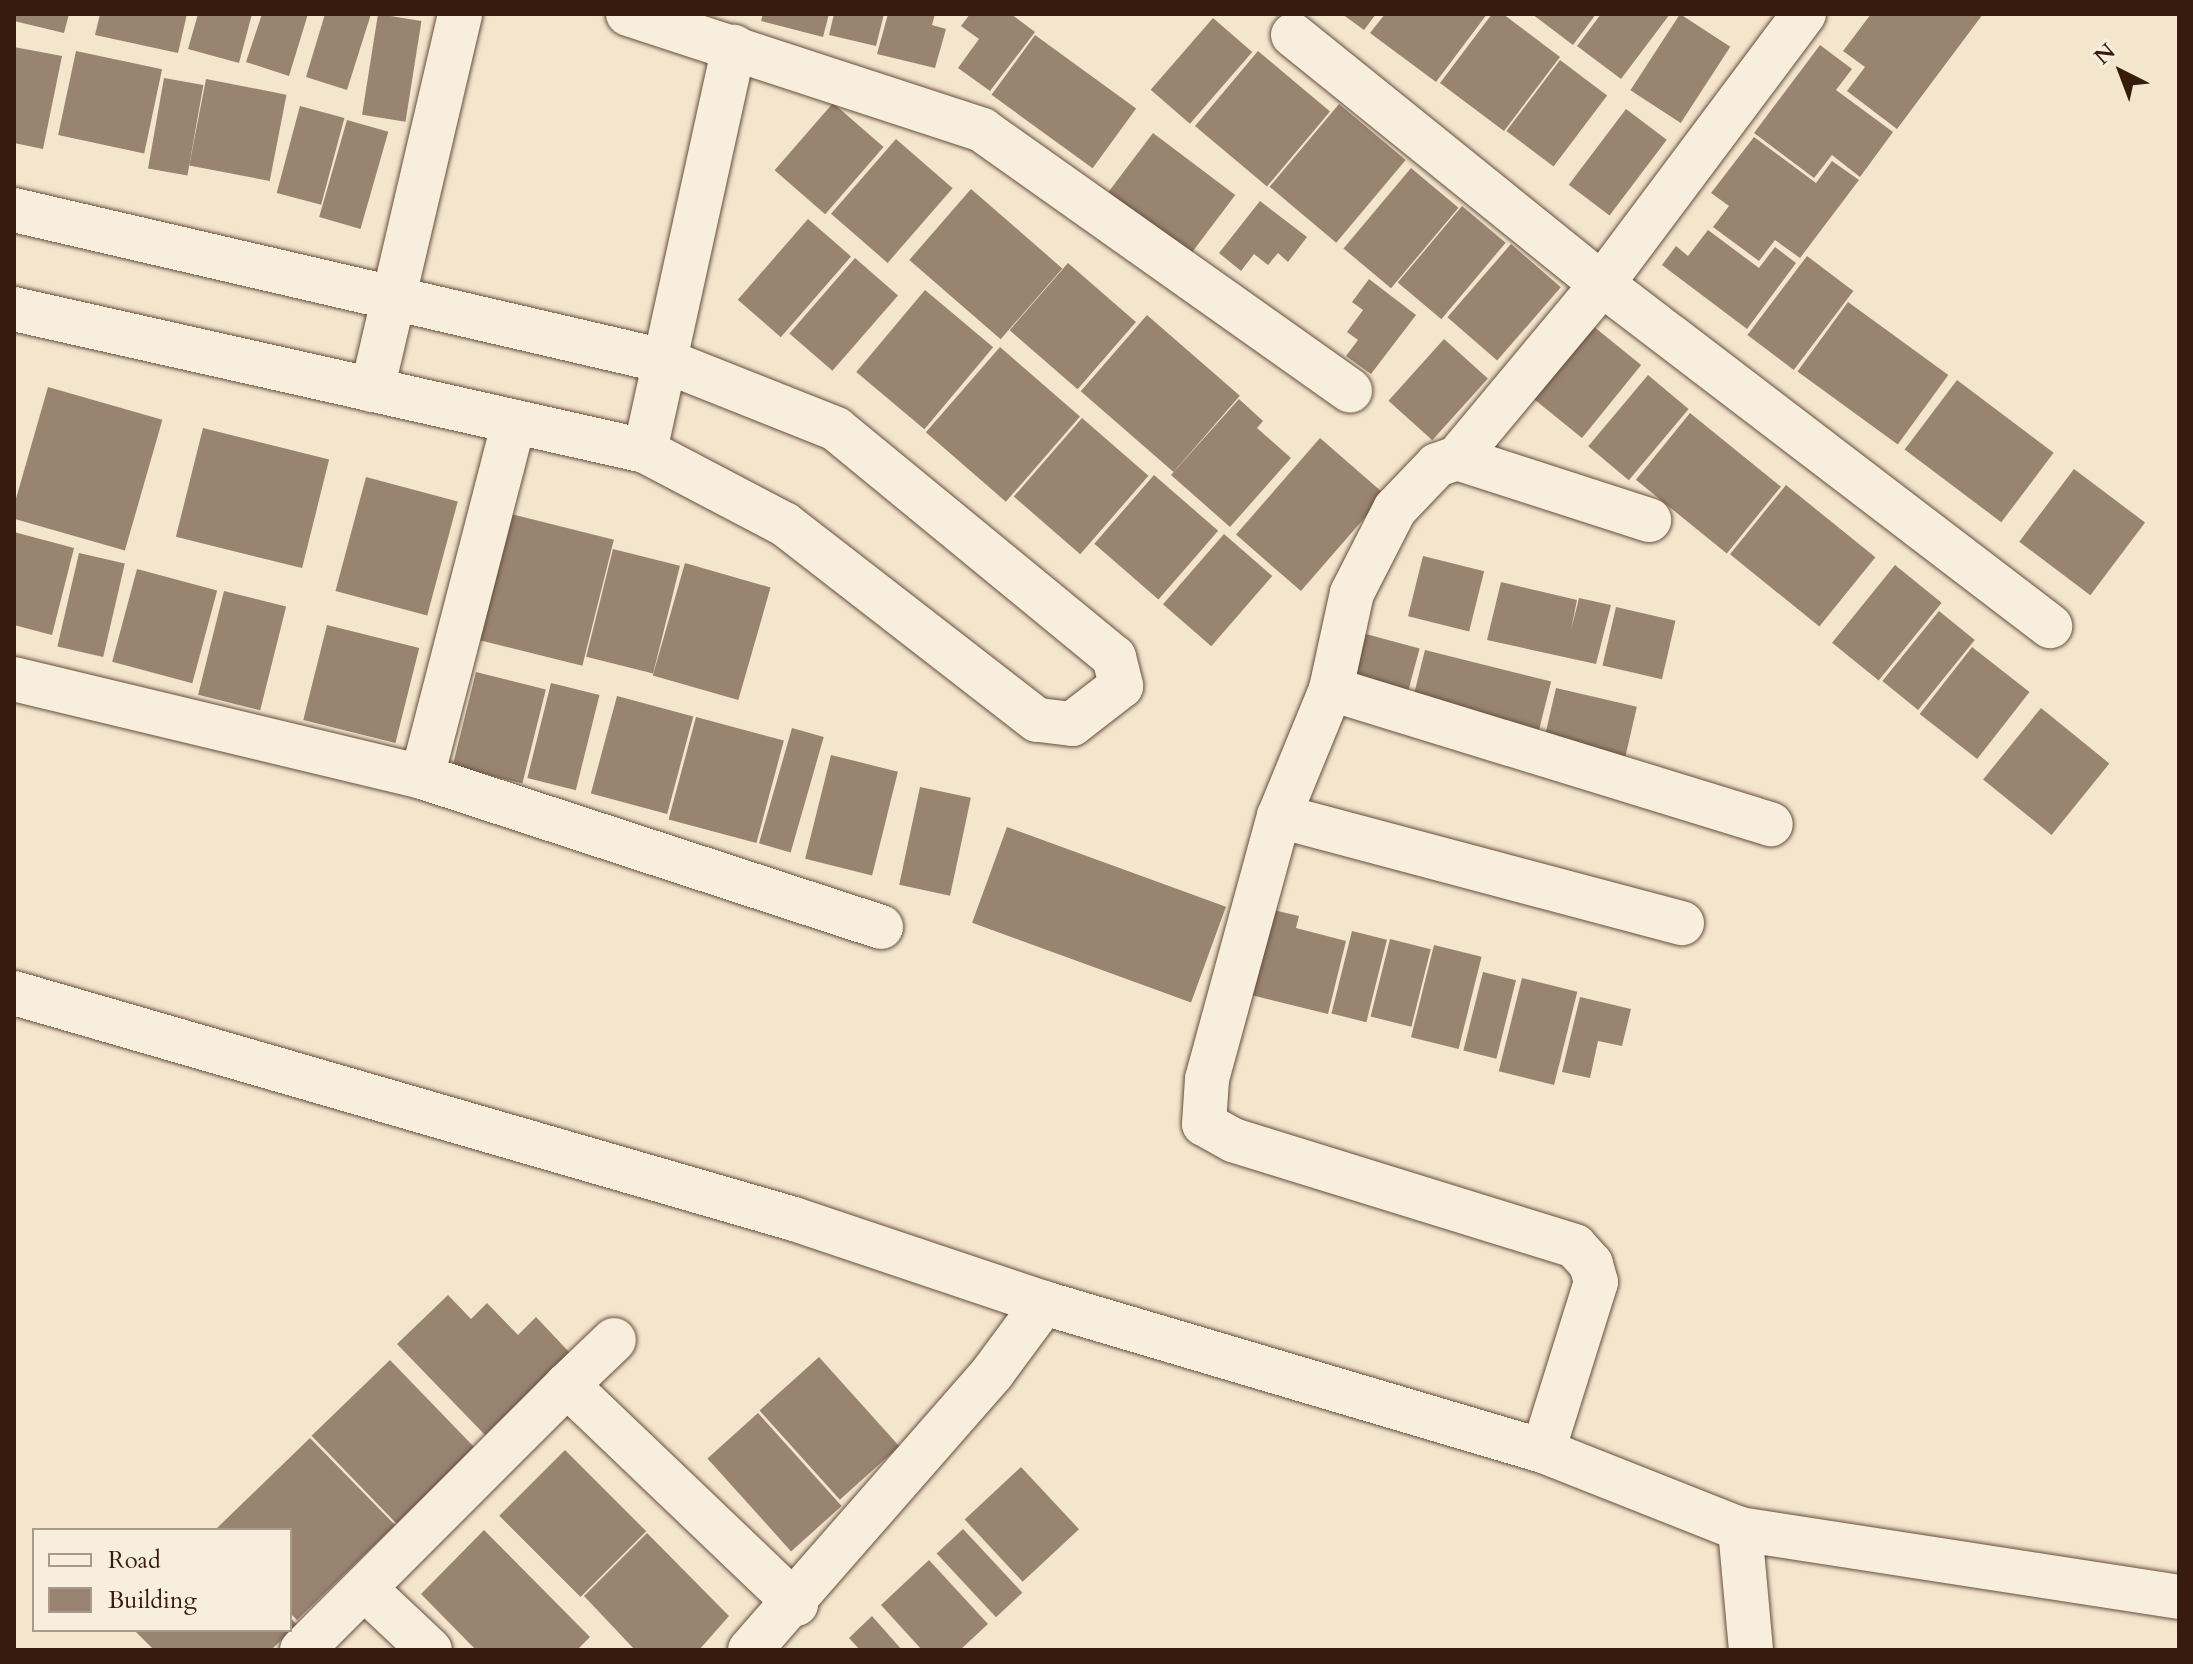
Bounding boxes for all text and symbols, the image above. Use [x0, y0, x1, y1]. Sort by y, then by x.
north arrow [2081, 32, 2161, 112]
text: N [2088, 37, 2122, 72]
legend [32, 1528, 292, 1632]
text: Road [108, 1544, 161, 1577]
text: Building [108, 1584, 197, 1617]

